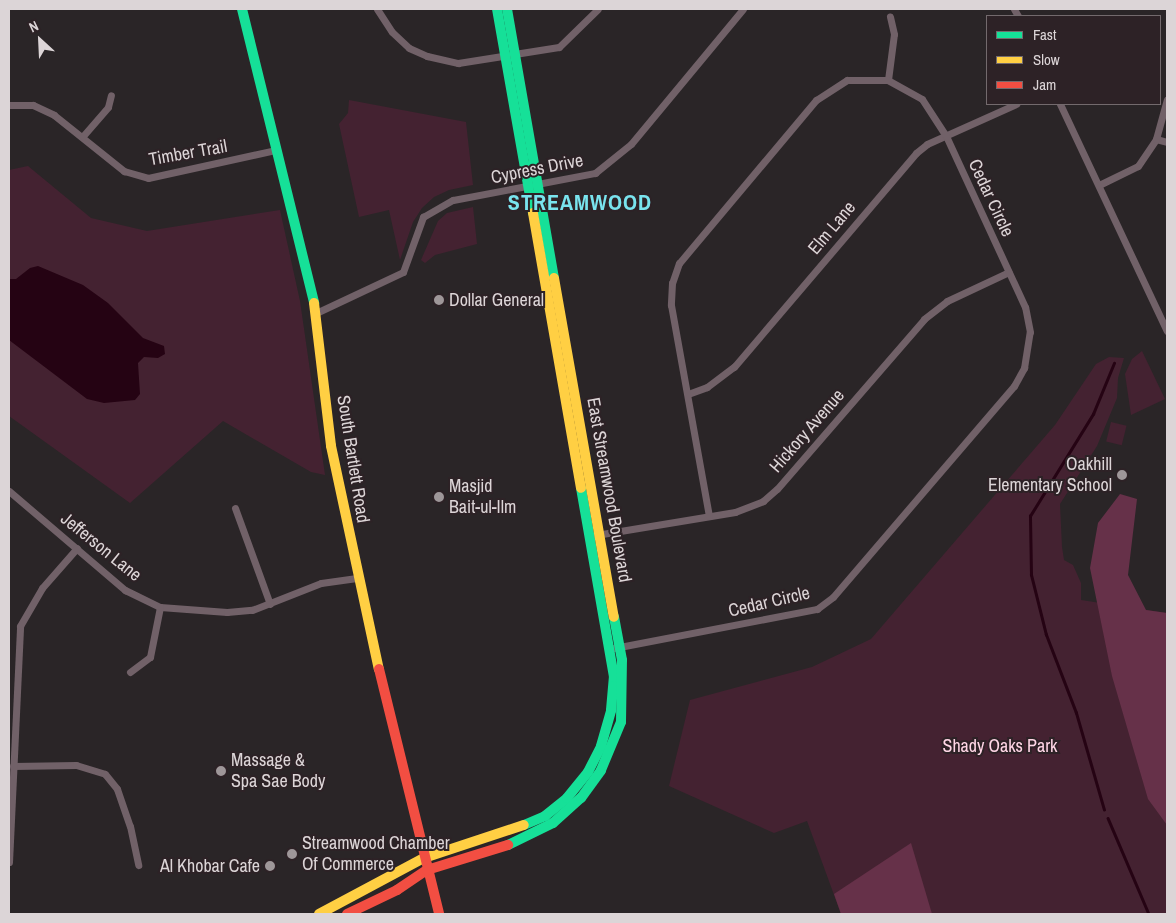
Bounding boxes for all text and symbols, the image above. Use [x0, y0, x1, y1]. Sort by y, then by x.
north arrow [15, 15, 65, 65]
legend [986, 15, 1161, 105]
text: N [26, 16, 41, 36]
text: Fast [1033, 24, 1056, 45]
text: Slow [1033, 49, 1060, 70]
text: Jam [1033, 74, 1056, 95]
street label: Timber Trail [147, 135, 229, 171]
street label: Cypress Drive [489, 149, 585, 189]
street label: Cedar Circle [964, 156, 1018, 240]
district label: STREAMWOOD [507, 190, 653, 216]
street label: Elm Lane [804, 197, 860, 259]
place label: Dollar General [449, 289, 544, 311]
marker: Dollar General [433, 294, 445, 306]
street label: Hickory Avenue [765, 385, 849, 477]
street label: South Bartlett Road [332, 394, 374, 524]
street label: East Streamwood Boulevard [582, 396, 636, 584]
place label: Oakhill Elementary School [988, 454, 1112, 496]
marker: Oakhill Elementary School [1116, 469, 1128, 481]
place label: Masjid Bait-ul-Ilm [449, 476, 516, 518]
marker: Masjid Bait-ul-Ilm [433, 491, 445, 503]
street label: Jefferson Lane [56, 508, 146, 586]
street label: Cedar Circle [726, 582, 812, 622]
park label: Shady Oaks Park [943, 735, 1057, 757]
place label: Massage & Spa Sae Body [231, 750, 325, 792]
marker: Massage & Spa Sae Body [215, 765, 227, 777]
place label: Streamwood Chamber Of Commerce [302, 833, 450, 876]
marker: Streamwood Chamber Of Commerce [286, 848, 298, 860]
place label: Al Khobar Cafe [160, 855, 260, 877]
marker: Al Khobar Cafe [264, 860, 276, 872]

